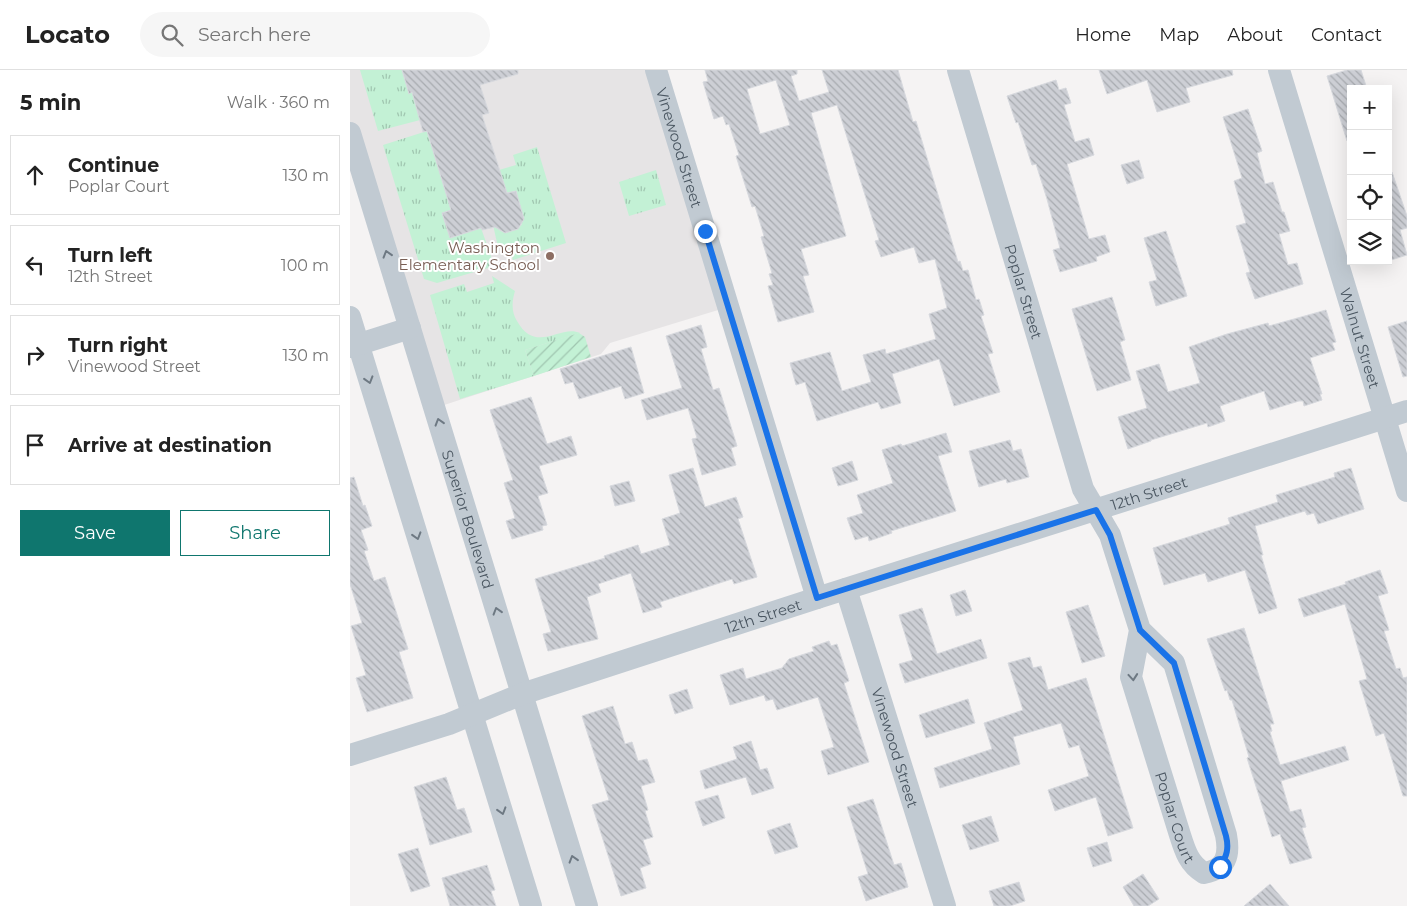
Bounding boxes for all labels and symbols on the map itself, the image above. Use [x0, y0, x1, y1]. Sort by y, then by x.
street label: Vinewood Street [652, 85, 707, 210]
route end [694, 220, 717, 243]
place label: Washington Elementary School [399, 238, 540, 274]
street label: Poplar Street [1001, 242, 1047, 341]
one-way arrow [383, 250, 393, 258]
marker: Washington Elementary School [544, 250, 556, 262]
street label: Walnut Street [1336, 285, 1385, 391]
one-way arrow [364, 376, 374, 384]
one-way arrow [435, 419, 445, 427]
street label: Superior Boulevard [438, 447, 499, 591]
street label: 12th Street [1108, 472, 1190, 514]
one-way arrow [411, 531, 421, 539]
street label: 12th Street [722, 594, 804, 637]
one-way arrow [492, 608, 502, 616]
one-way arrow [1127, 674, 1138, 682]
street label: Vinewood Street [868, 685, 923, 810]
street label: Poplar Court [1151, 769, 1199, 867]
one-way arrow [496, 806, 506, 815]
one-way arrow [569, 856, 579, 864]
route start [1209, 856, 1232, 879]

